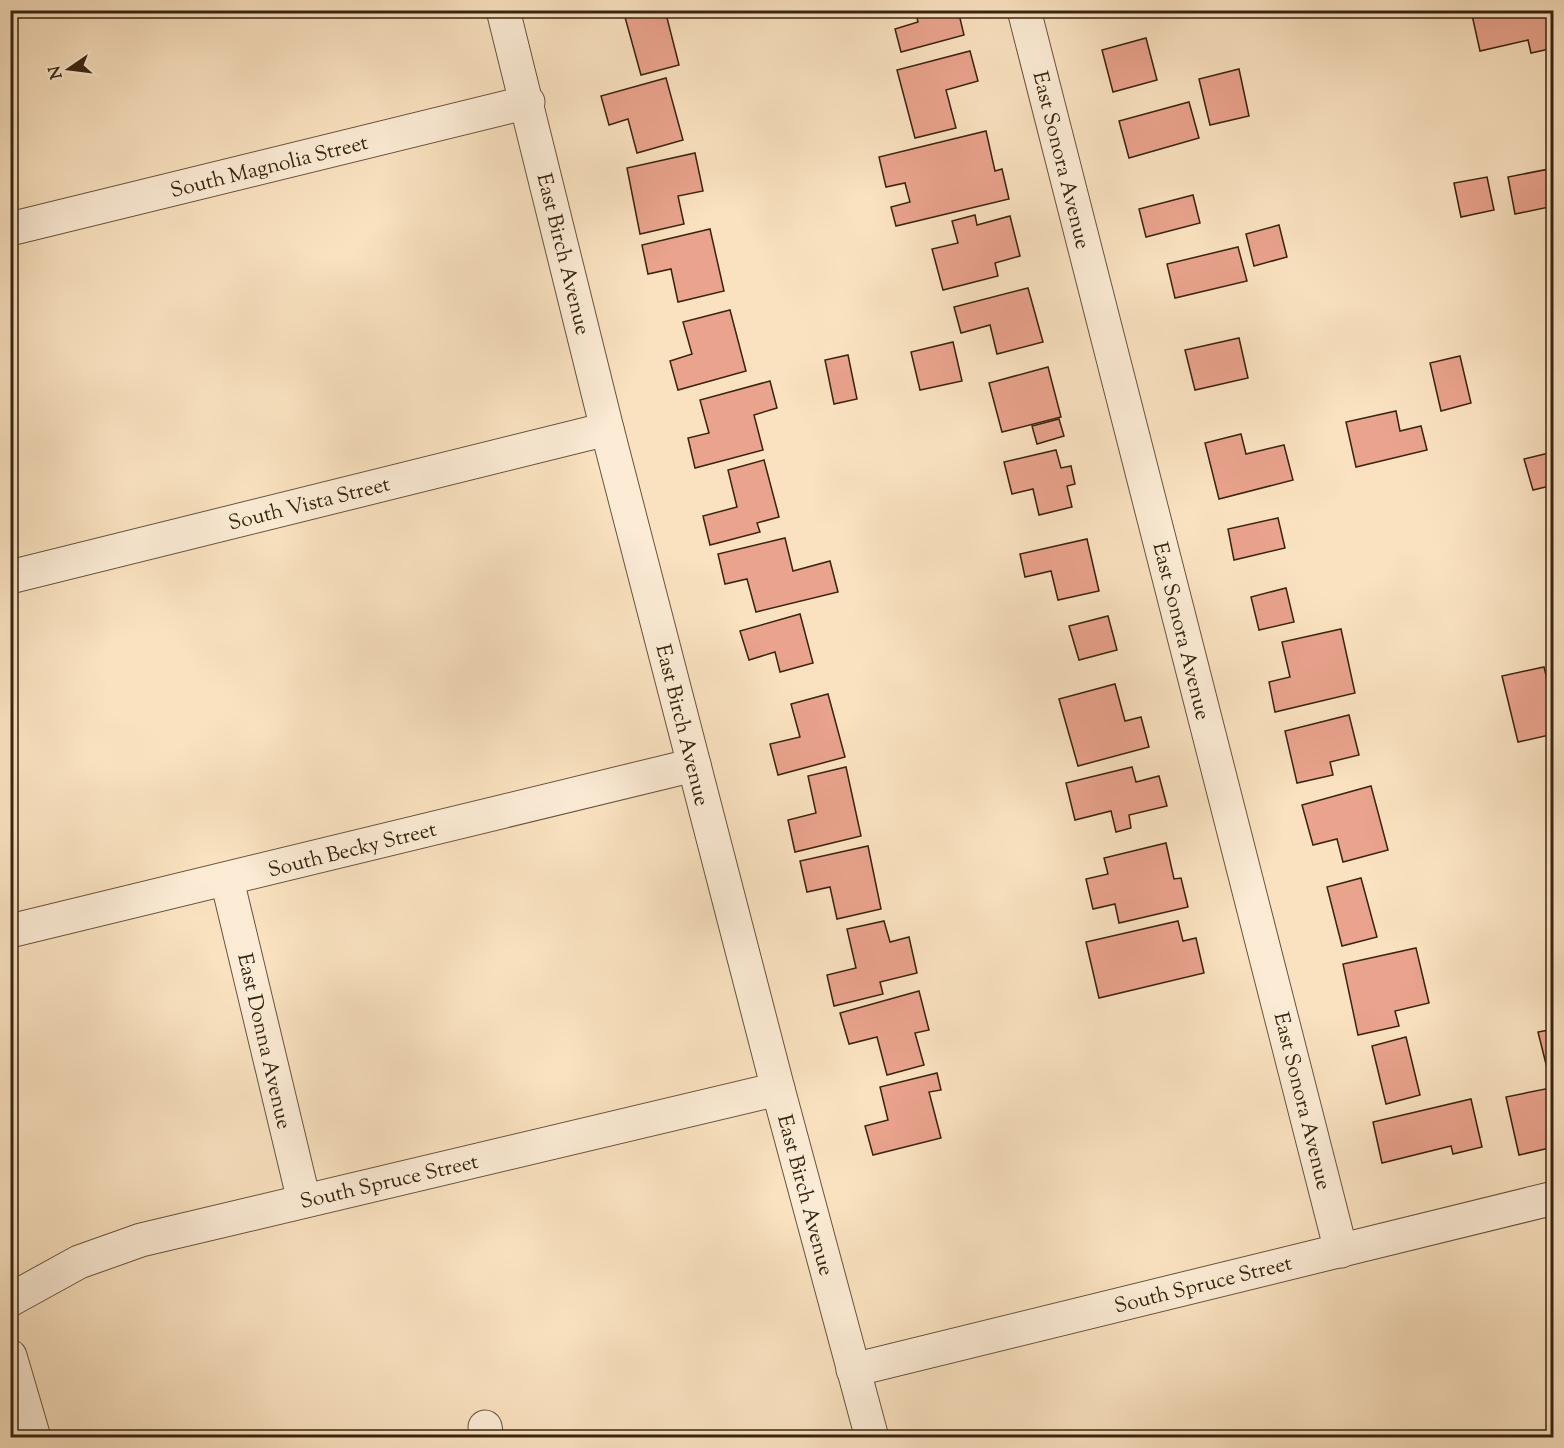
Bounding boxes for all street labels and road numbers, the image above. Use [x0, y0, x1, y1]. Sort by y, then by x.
street label: East Sonora Avenue [1023, 68, 1097, 252]
street label: South Magnolia Street [167, 129, 371, 207]
street label: East Birch Avenue [527, 171, 597, 338]
street label: South Vista Street [226, 470, 393, 540]
street label: East Sonora Avenue [1143, 539, 1217, 723]
street label: East Birch Avenue [646, 642, 716, 809]
street label: South Becky Street [265, 815, 440, 886]
street label: East Donna Avenue [228, 951, 298, 1132]
street label: East Sonora Avenue [1264, 1009, 1338, 1193]
street label: East Birch Avenue [768, 1112, 840, 1279]
street label: South Spruce Street [297, 1148, 482, 1218]
street label: South Spruce Street [1111, 1249, 1296, 1323]

